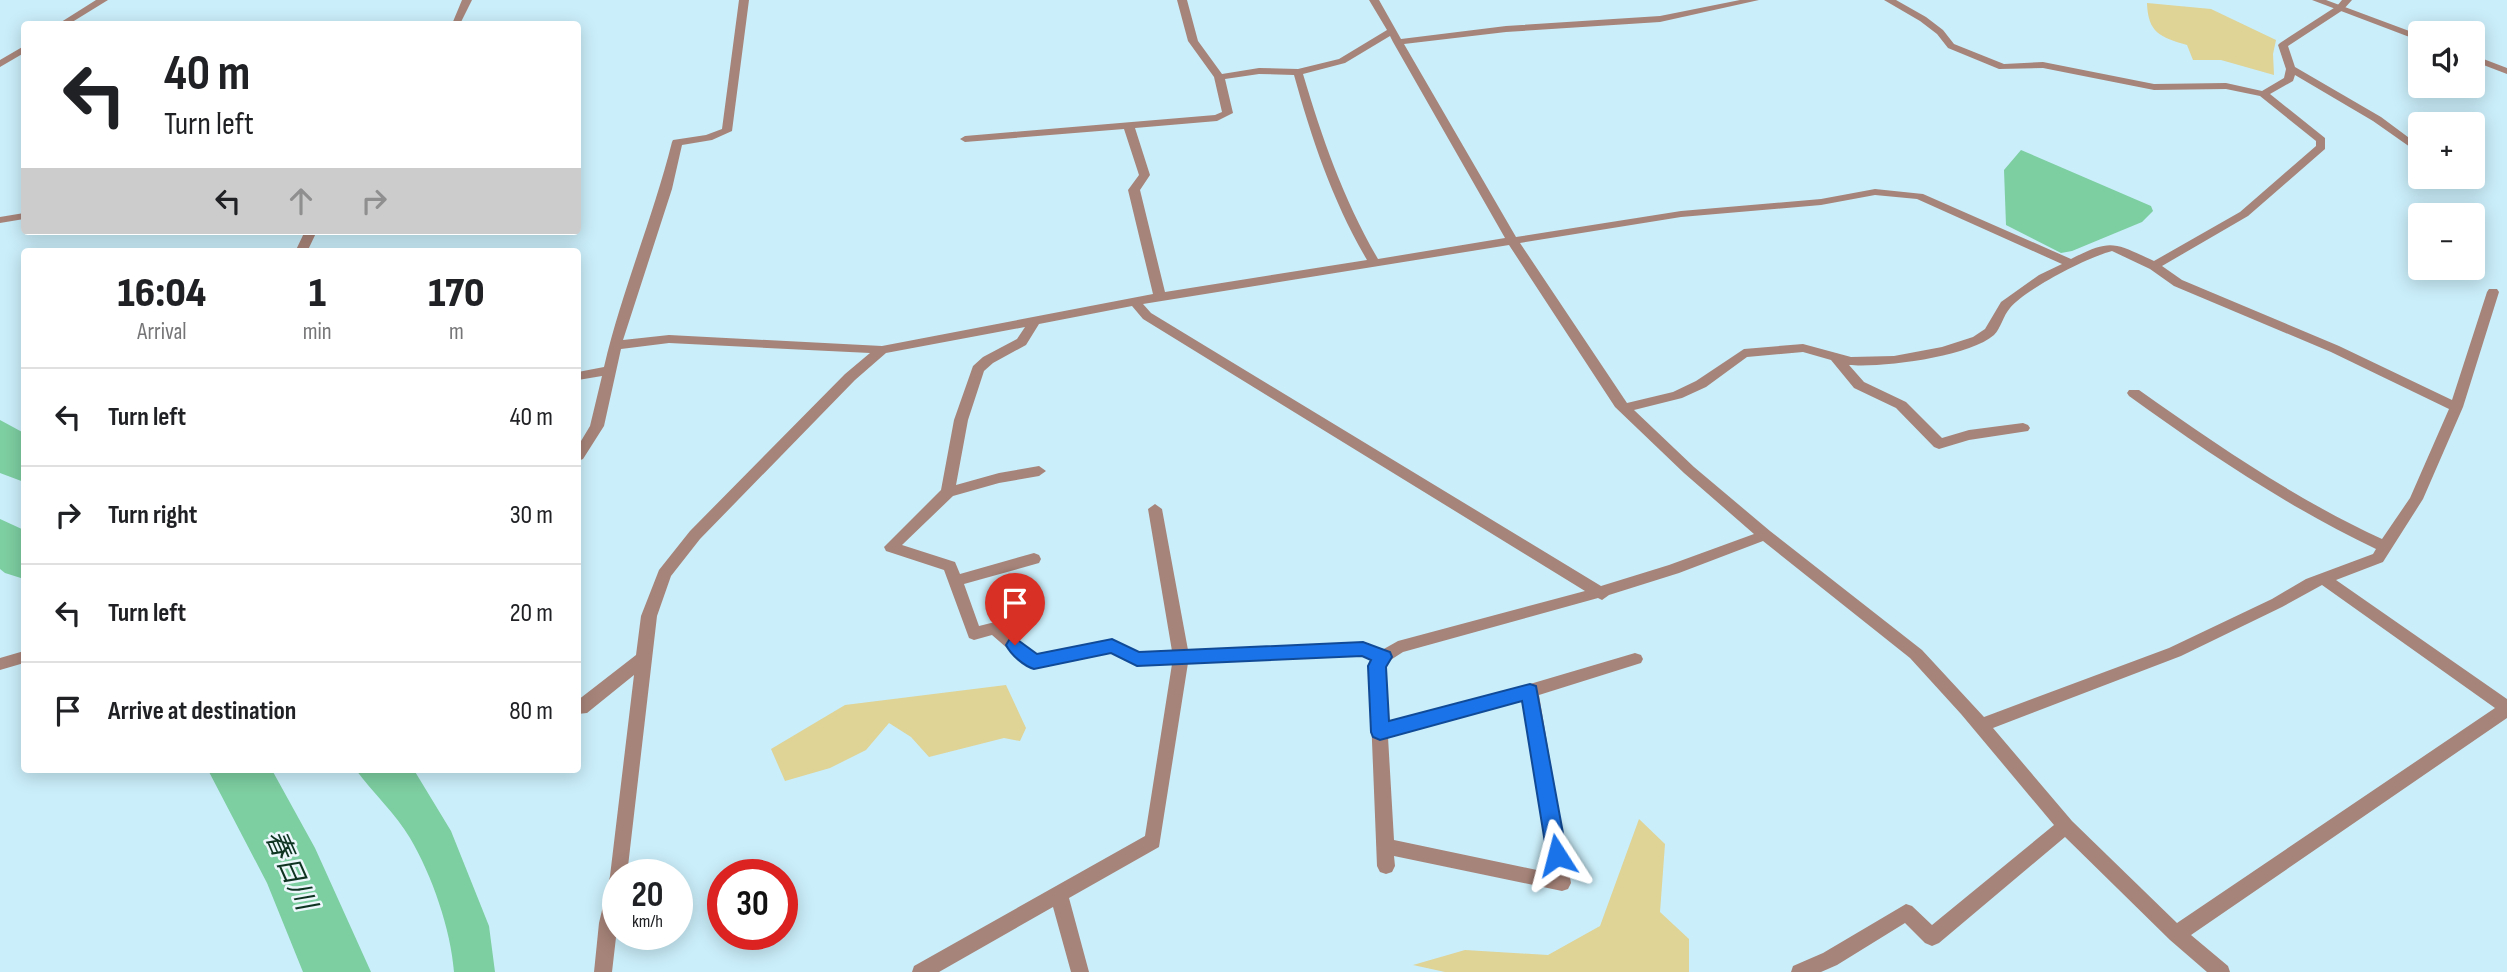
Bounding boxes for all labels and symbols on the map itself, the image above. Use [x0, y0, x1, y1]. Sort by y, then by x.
pin [985, 573, 1045, 645]
position arrow [1520, 818, 1594, 892]
water label: 春日川 [258, 825, 323, 918]
speed limit sign: 30 [707, 859, 798, 950]

